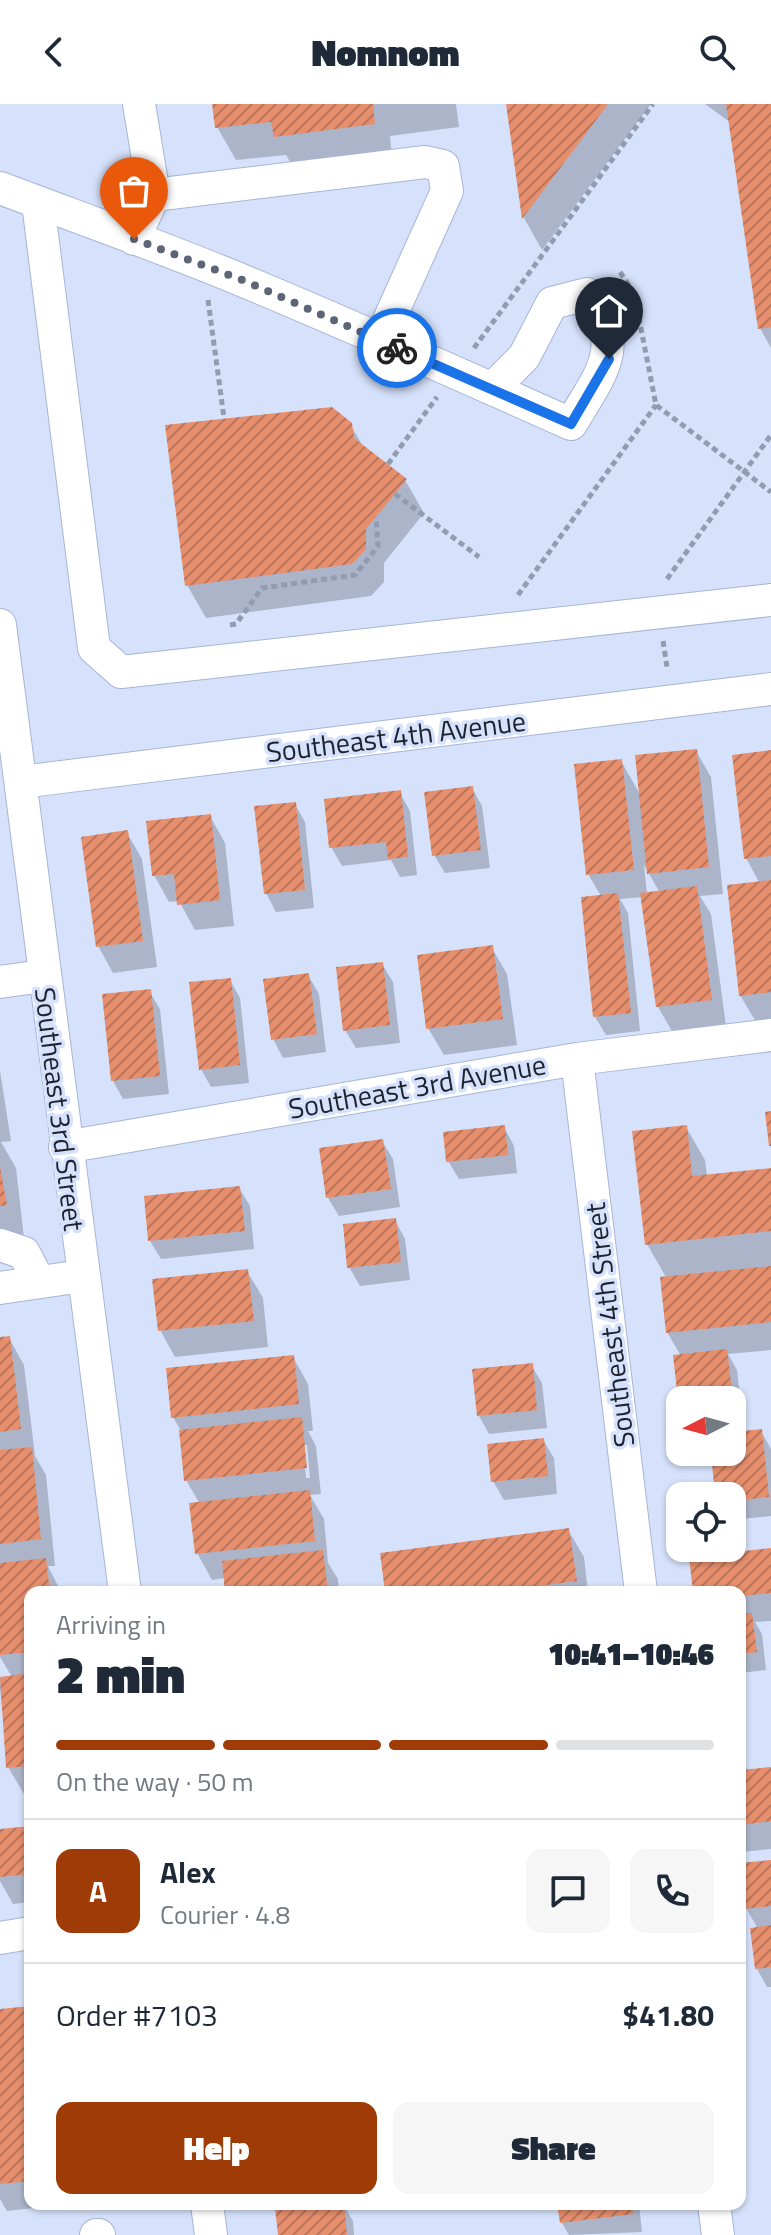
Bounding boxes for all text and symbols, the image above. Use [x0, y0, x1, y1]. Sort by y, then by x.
text: Nomnom [311, 25, 460, 80]
icon: back [32, 30, 76, 74]
icon: search [695, 30, 739, 74]
pin [100, 157, 168, 239]
icon: bag [112, 169, 156, 213]
pin [575, 277, 643, 359]
icon: home [587, 289, 631, 333]
courier [357, 308, 437, 388]
icon: bike [375, 326, 419, 370]
street label: Southeast 4th Avenue [264, 699, 528, 773]
street label: Southeast 3rd Street [24, 985, 96, 1233]
street label: Southeast 3rd Avenue [285, 1042, 549, 1130]
street label: Southeast 4th Street [573, 1200, 645, 1450]
north arrow [666, 1386, 746, 1466]
map controls [666, 1386, 746, 1562]
button: locate [666, 1482, 746, 1562]
text: Arriving in [56, 1605, 166, 1644]
text: 10:41–10:46 [548, 1631, 714, 1677]
text: 2 min [56, 1634, 185, 1713]
text: On the way · 50 m [56, 1762, 254, 1801]
text: Alex [160, 1849, 216, 1895]
button: chat [526, 1849, 610, 1933]
button: phone [630, 1849, 714, 1933]
text: A [89, 1868, 107, 1914]
text: Courier · 4.8 [160, 1895, 290, 1934]
text: Order #7103 [56, 1992, 218, 2038]
text: $41.80 [622, 1992, 714, 2038]
button: Help [56, 2102, 377, 2194]
button: Share [393, 2102, 714, 2194]

